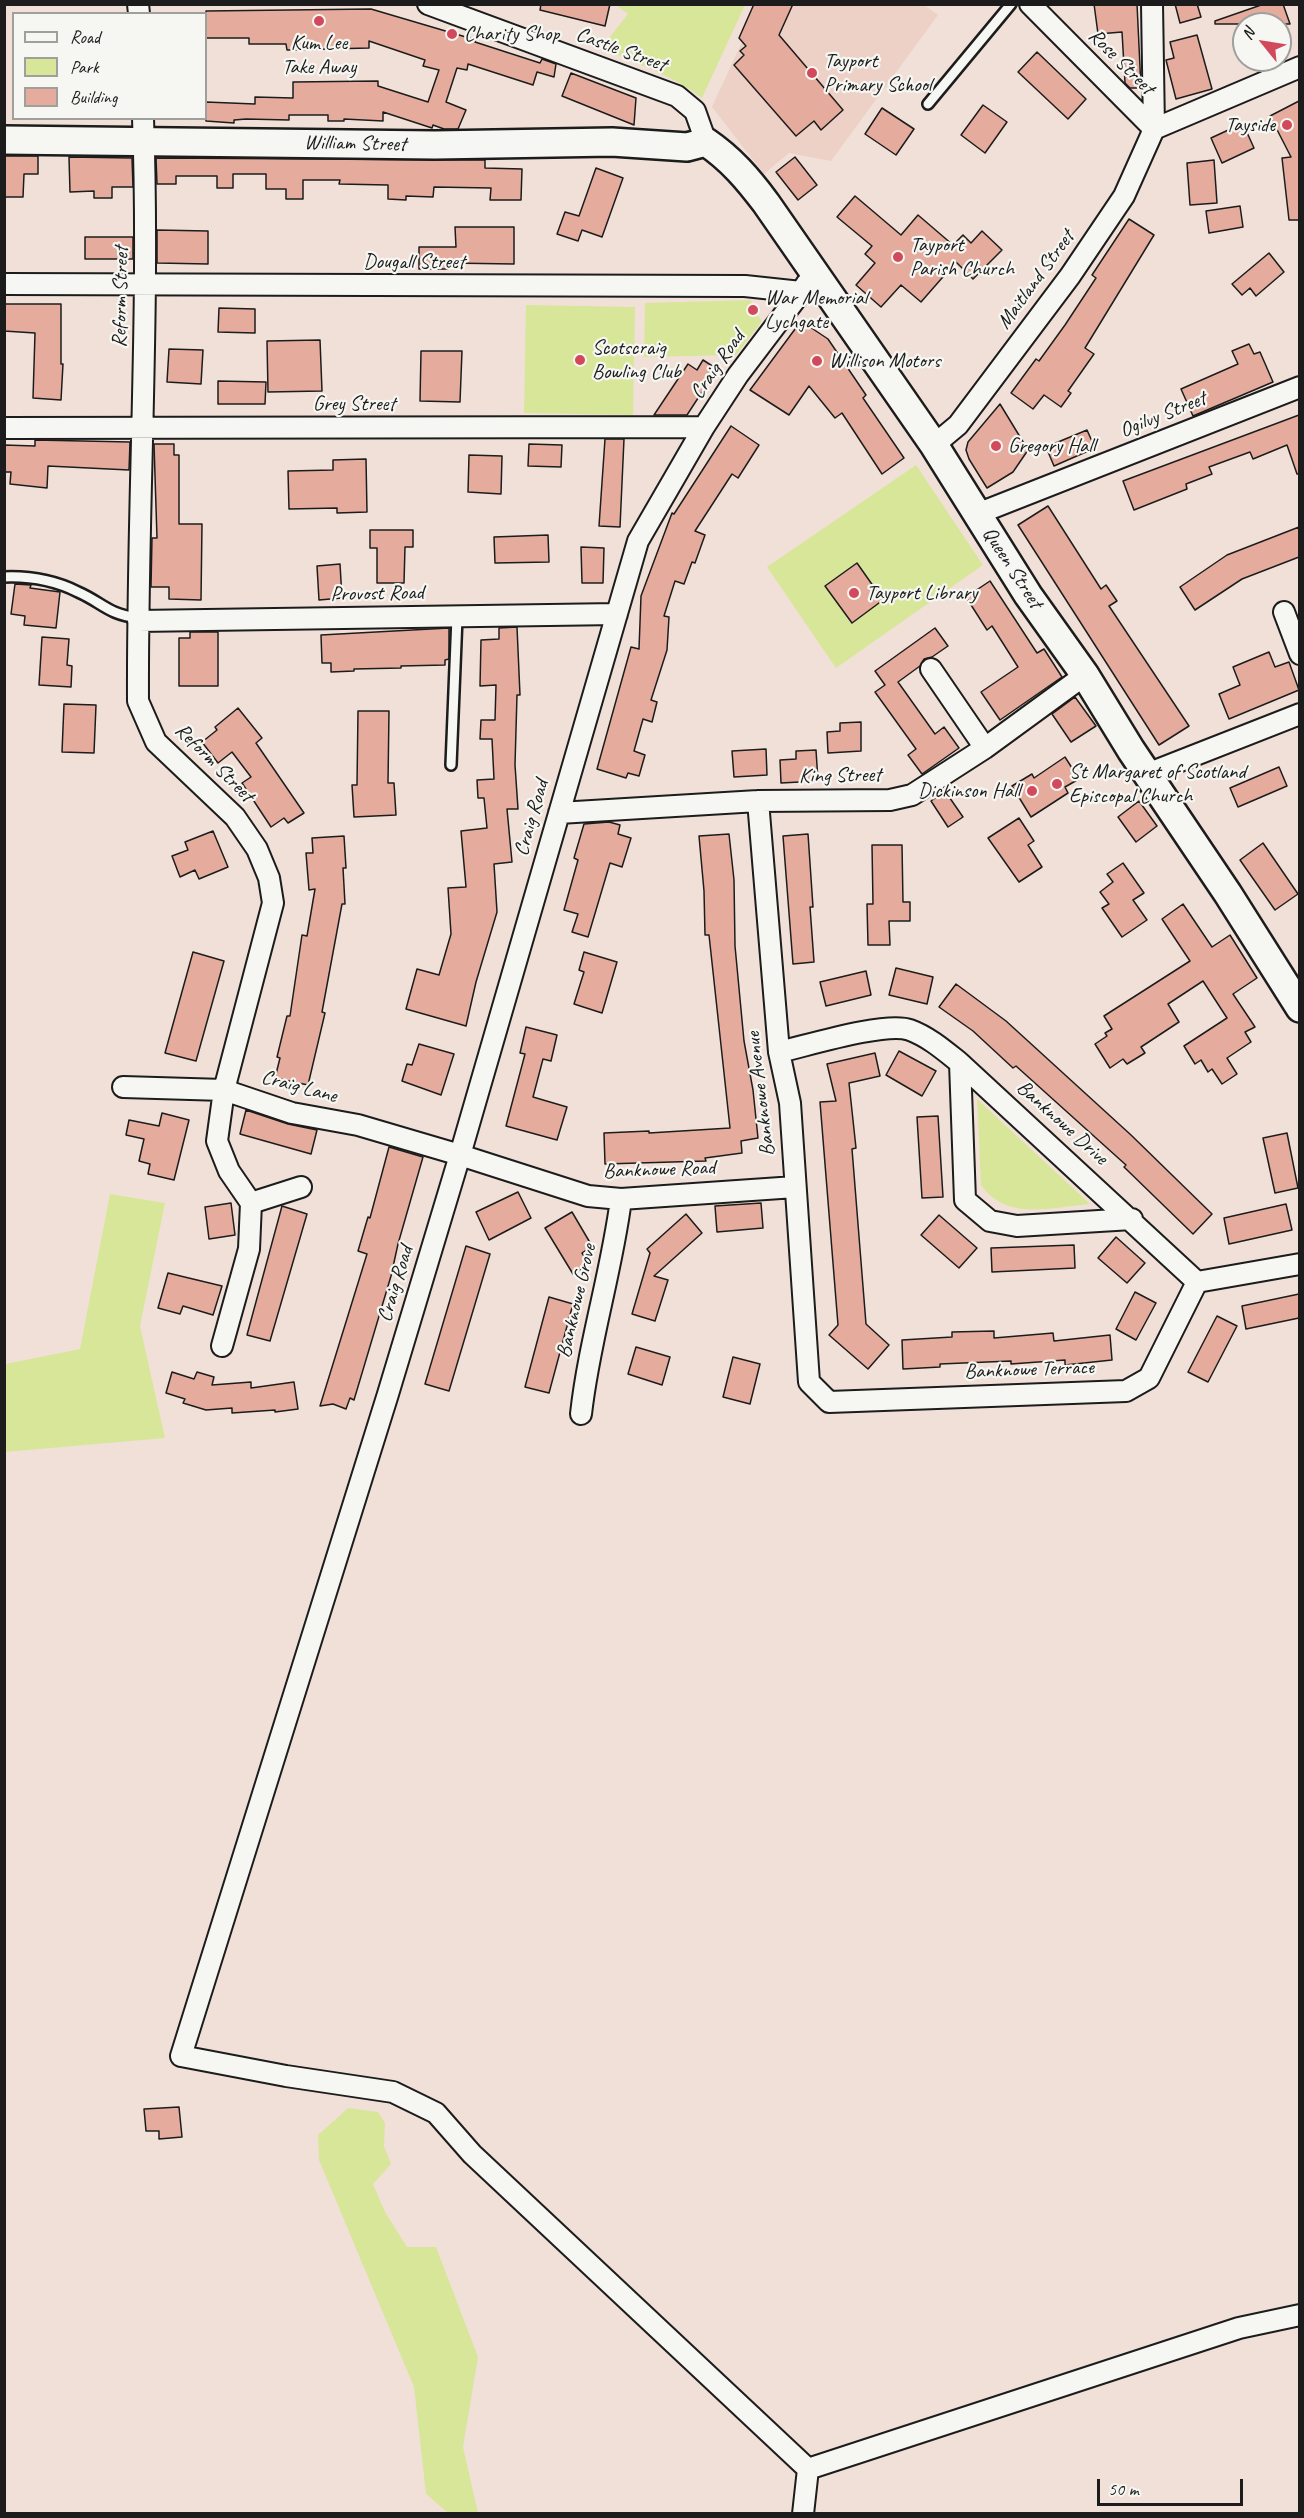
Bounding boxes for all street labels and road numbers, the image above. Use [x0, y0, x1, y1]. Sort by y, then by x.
street label: Castle Street [572, 22, 670, 78]
street label: Rose Street [1083, 24, 1159, 100]
street label: William Street [304, 131, 406, 157]
street label: Maitland Street [992, 226, 1080, 334]
street label: Reform Street [108, 246, 134, 348]
street label: Dougall Street [363, 249, 465, 275]
street label: Craig Road [685, 326, 751, 404]
street label: Ogilvy Street [1116, 386, 1210, 444]
street label: Grey Street [313, 391, 395, 417]
street label: Queen Street [976, 522, 1048, 614]
street label: Provost Road [330, 581, 424, 607]
street label: Reform Street [169, 718, 259, 808]
street label: King Street [799, 763, 881, 789]
street label: Craig Road [509, 777, 555, 859]
street label: Banknowe Avenue [741, 1030, 781, 1158]
street label: Craig Lane [258, 1065, 340, 1109]
street label: Banknowe Drive [1011, 1075, 1113, 1171]
street label: Banknowe Road [603, 1155, 715, 1185]
street label: Banknowe Grove [552, 1242, 602, 1360]
street label: Craig Road [373, 1243, 419, 1325]
street label: Banknowe Terrace [964, 1355, 1094, 1385]

